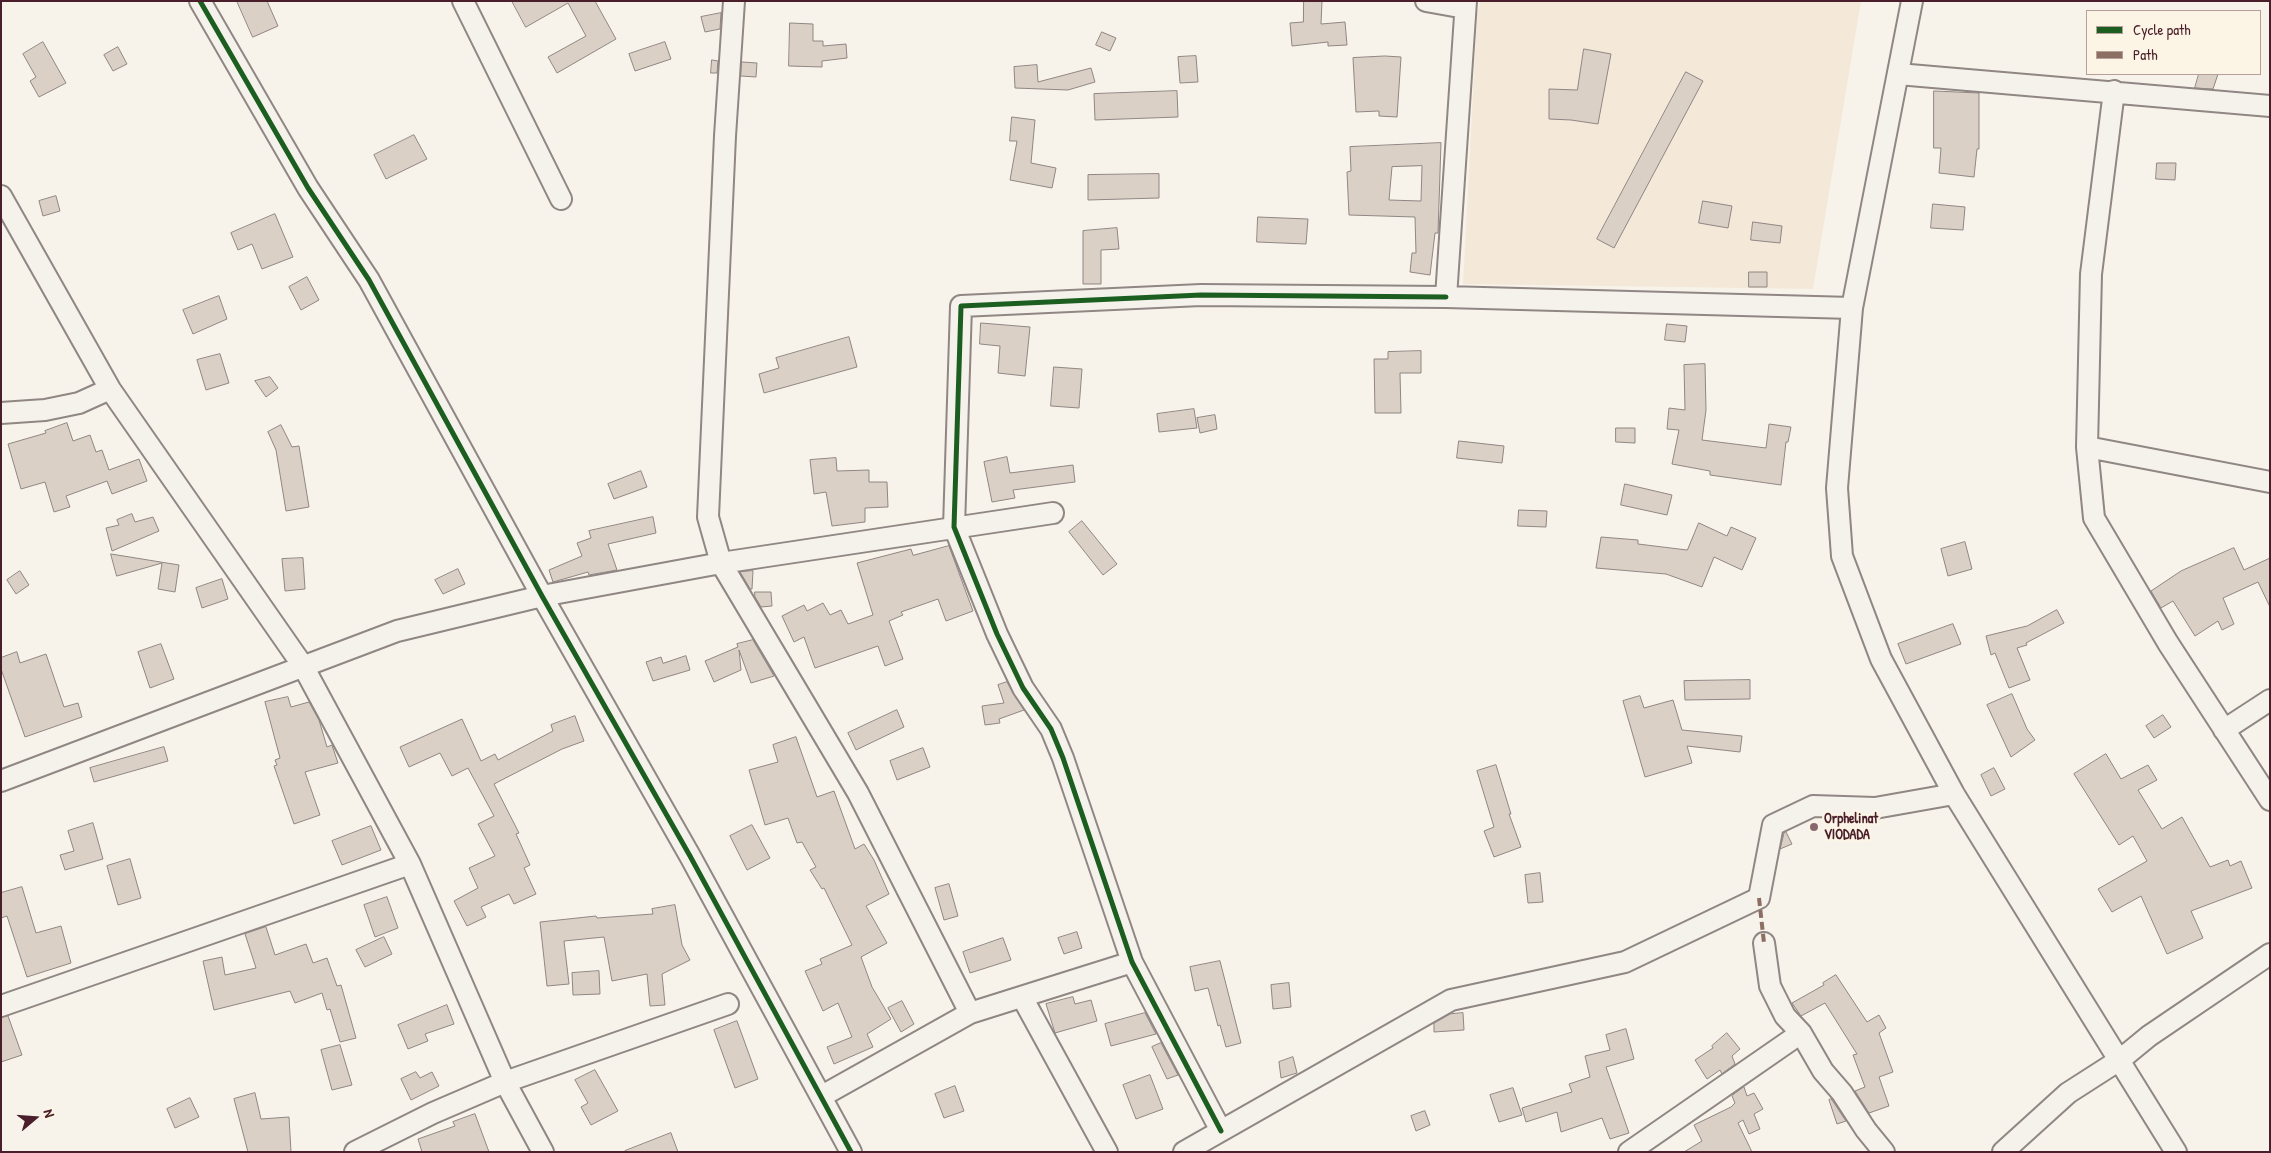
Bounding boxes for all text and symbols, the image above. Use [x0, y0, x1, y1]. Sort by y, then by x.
legend [2086, 10, 2261, 75]
text: Cycle path [2133, 19, 2191, 40]
text: Path [2133, 44, 2158, 65]
place label: Orphelinat VIODADA [1824, 811, 1878, 844]
marker: Orphelinat VIODADA [1808, 821, 1820, 833]
north arrow [10, 1093, 60, 1143]
text: N [40, 1107, 60, 1120]

